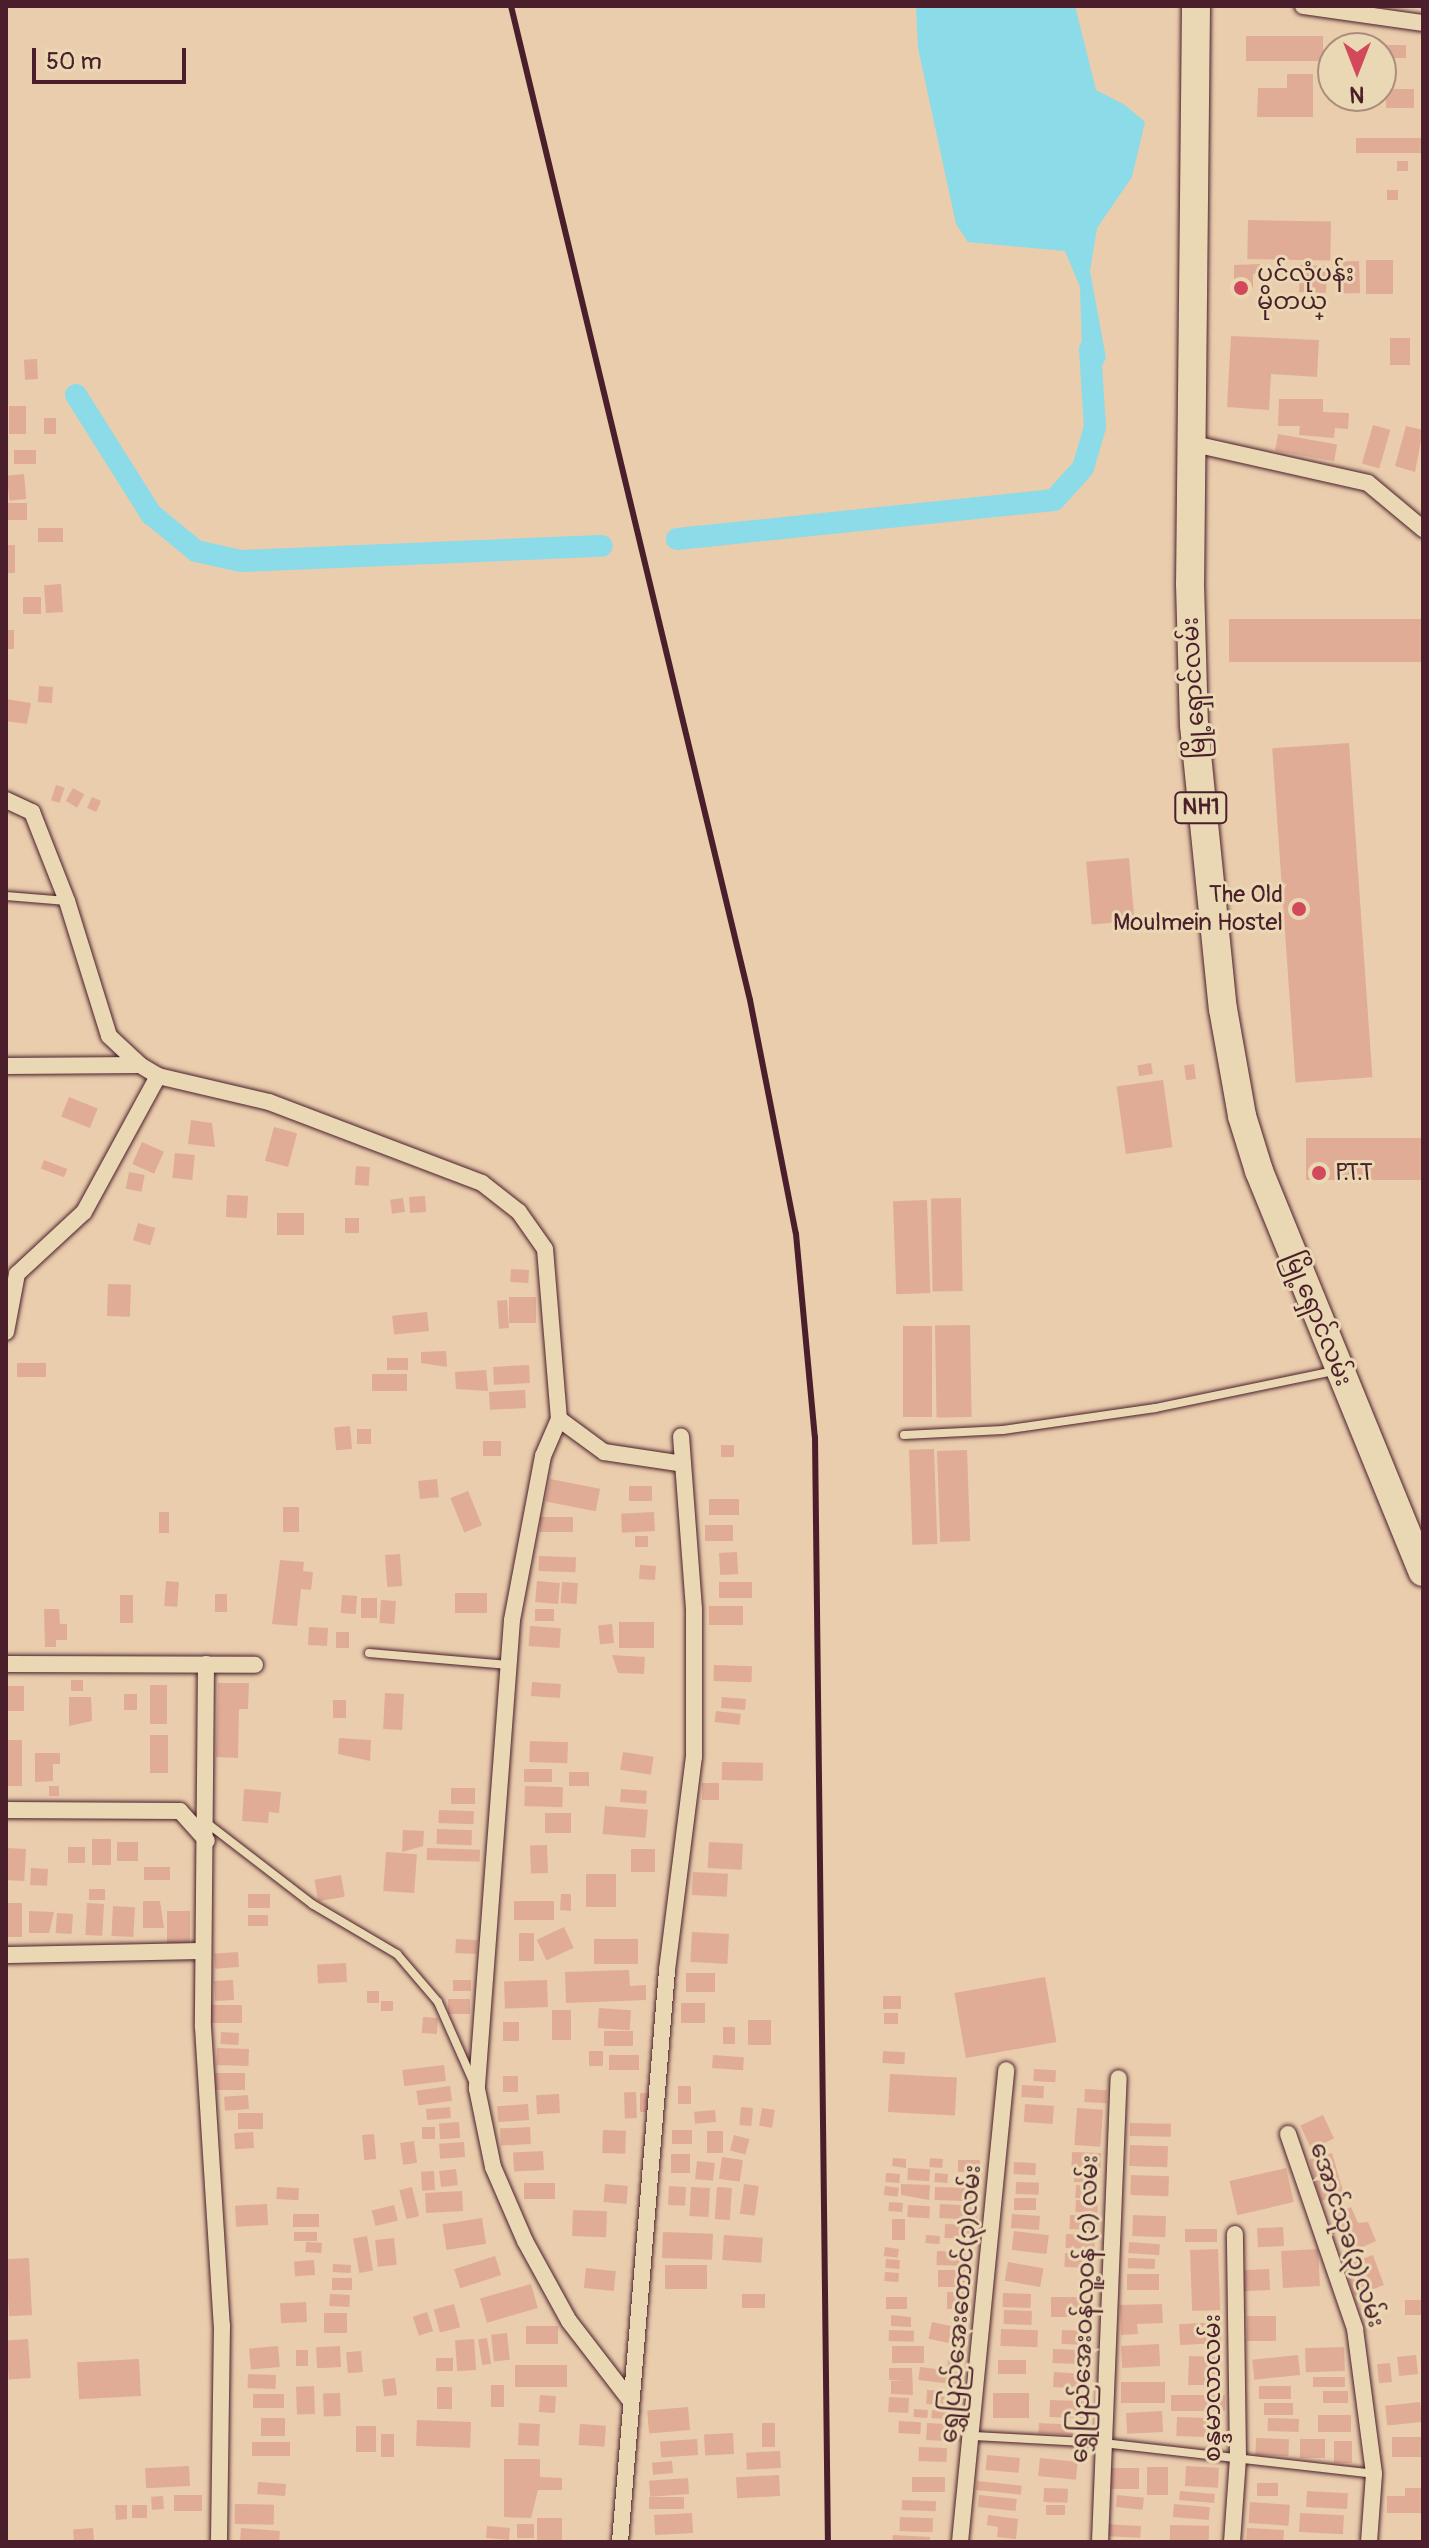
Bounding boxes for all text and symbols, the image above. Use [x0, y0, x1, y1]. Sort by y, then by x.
scale bar [36, 32, 190, 82]
north arrow [1317, 32, 1397, 112]
text: 50 m [46, 47, 102, 76]
text: N [1350, 80, 1364, 108]
place label: ပင်လုံပန်း မိုတယ္ [1257, 260, 1354, 316]
marker: ပင်လုံပန်း မိုတယ္ [1232, 279, 1250, 297]
street label: မြို့ရှောင်လမ်း [1176, 616, 1212, 760]
road number: NH1 [1173, 790, 1229, 826]
place label: The Old Moulmein Hostel [1113, 881, 1283, 937]
marker: The Old Moulmein Hostel [1290, 900, 1308, 918]
place label: P.T.T [1335, 1159, 1373, 1187]
marker: P.T.T [1310, 1164, 1328, 1182]
street label: မြို့ရှောင်လမ်း [1278, 1248, 1358, 1390]
street label: အောင်သုခ(၃)လမ်း [1304, 2139, 1390, 2331]
street label: ရွှေပြည်အေးဝန်လူ့ဝန် (၁) လမ်း [1065, 2154, 1105, 2464]
street label: ရွှေပြည်အေးတောင်(၃)လမ်း [934, 2164, 988, 2444]
street label: စန္ဒမာလာလမ်း [1199, 2314, 1227, 2462]

